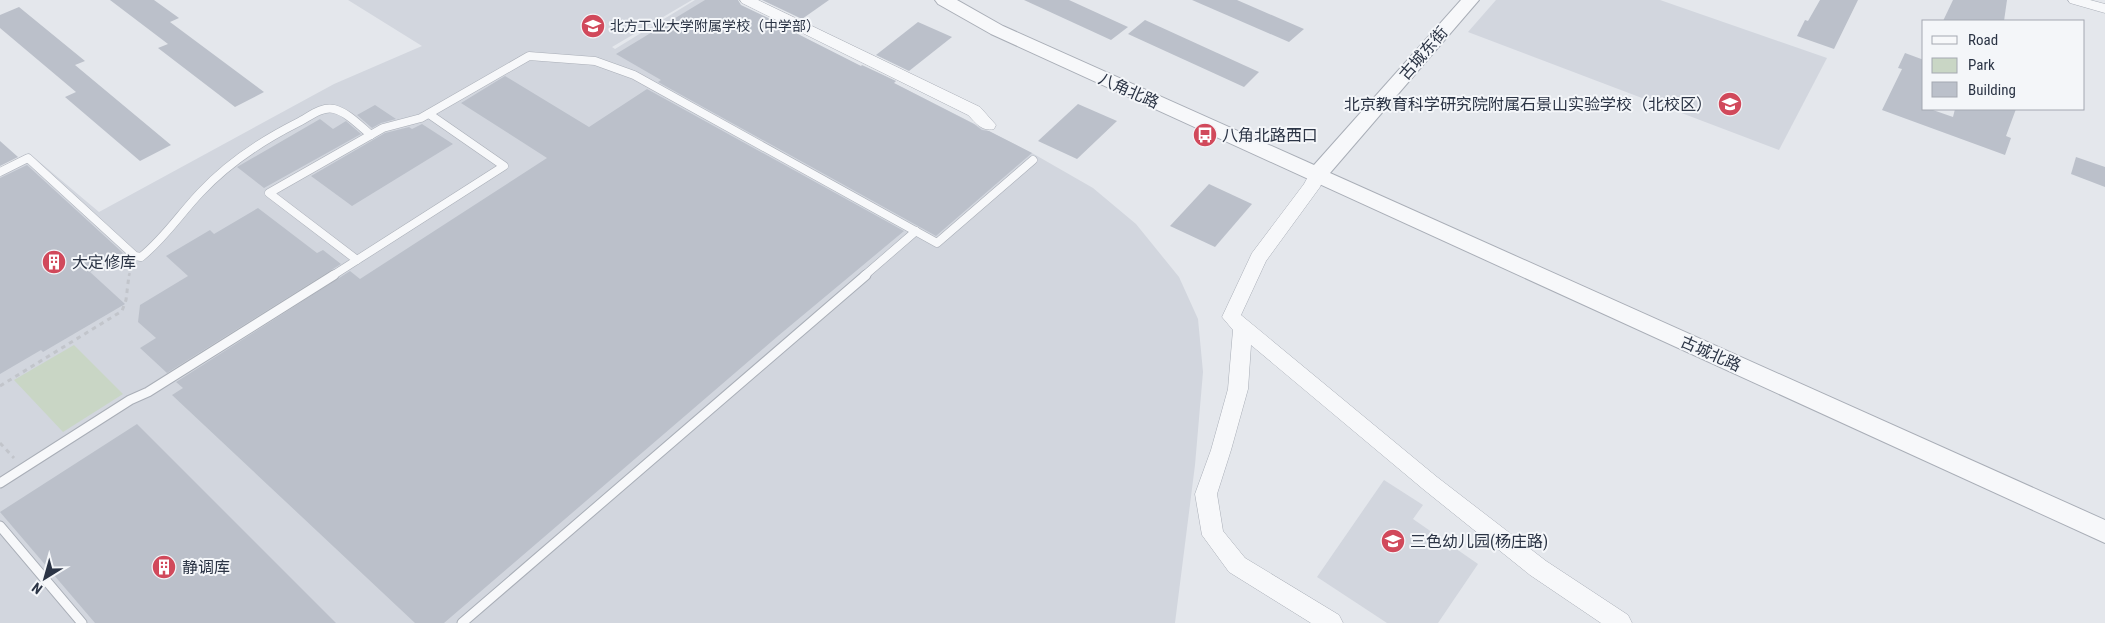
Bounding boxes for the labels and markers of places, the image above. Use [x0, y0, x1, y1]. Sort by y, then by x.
school or university icon: 北方工业大学附属学校（中学部） [580, 13, 606, 39]
place label: 北方工业大学附属学校（中学部） [610, 18, 820, 34]
school or university icon: 北京教育科学研究院附属石景山实验学校（北校区） [1717, 91, 1743, 117]
place label: 北京教育科学研究院附属石景山实验学校（北校区） [1344, 95, 1712, 114]
bus stop icon: 八角北路西口 [1192, 122, 1218, 148]
place label: 八角北路西口 [1222, 126, 1318, 145]
building icon: 大定修库 [41, 249, 67, 275]
place label: 大定修库 [72, 253, 136, 272]
school or university icon: 三色幼儿园(杨庄路) [1380, 528, 1406, 554]
place label: 三色幼儿园(杨庄路) [1410, 532, 1548, 551]
building icon: 静调库 [151, 554, 177, 580]
place label: 静调库 [182, 558, 230, 577]

